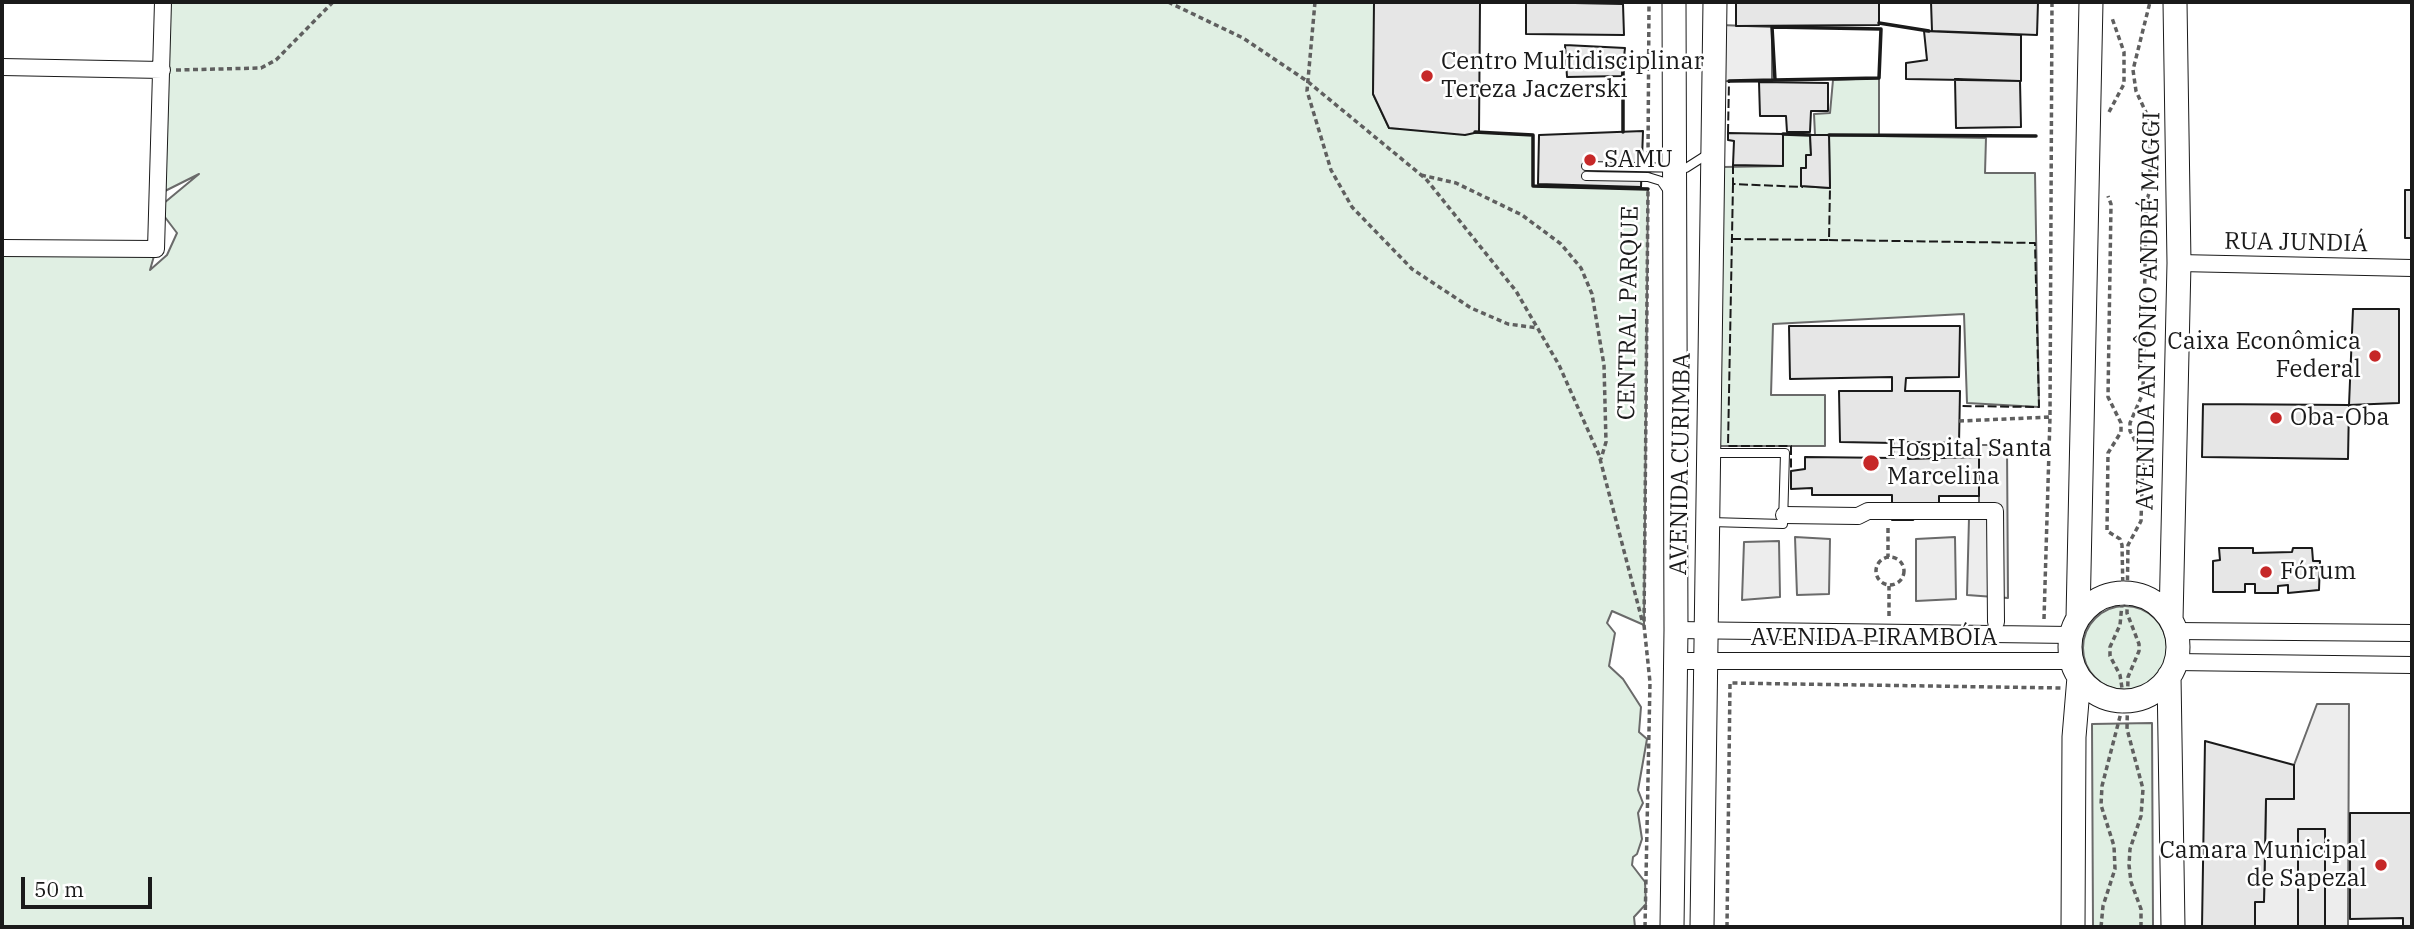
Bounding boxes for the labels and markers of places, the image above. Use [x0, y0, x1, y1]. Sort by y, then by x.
place label: Centro Multidisciplinar Tereza Jaczerski [1441, 48, 1704, 104]
marker: Centro Multidisciplinar Tereza Jaczerski [1419, 68, 1435, 84]
place label: SAMU [1604, 146, 1673, 174]
marker: SAMU [1582, 152, 1598, 168]
place label: Caixa Econômica Federal [2167, 328, 2361, 384]
marker: Caixa Econômica Federal [2367, 348, 2383, 364]
place label: Oba-Oba [2290, 404, 2390, 432]
marker: Oba-Oba [2268, 410, 2284, 426]
place label: Hospital Santa Marcelina [1887, 435, 2052, 491]
marker: Hospital Santa Marcelina [1861, 453, 1881, 473]
place label: Fórum [2280, 558, 2356, 586]
marker: Fórum [2258, 564, 2274, 580]
place label: Camara Municipal de Sapezal [2159, 837, 2367, 893]
marker: Camara Municipal de Sapezal [2373, 857, 2389, 873]

